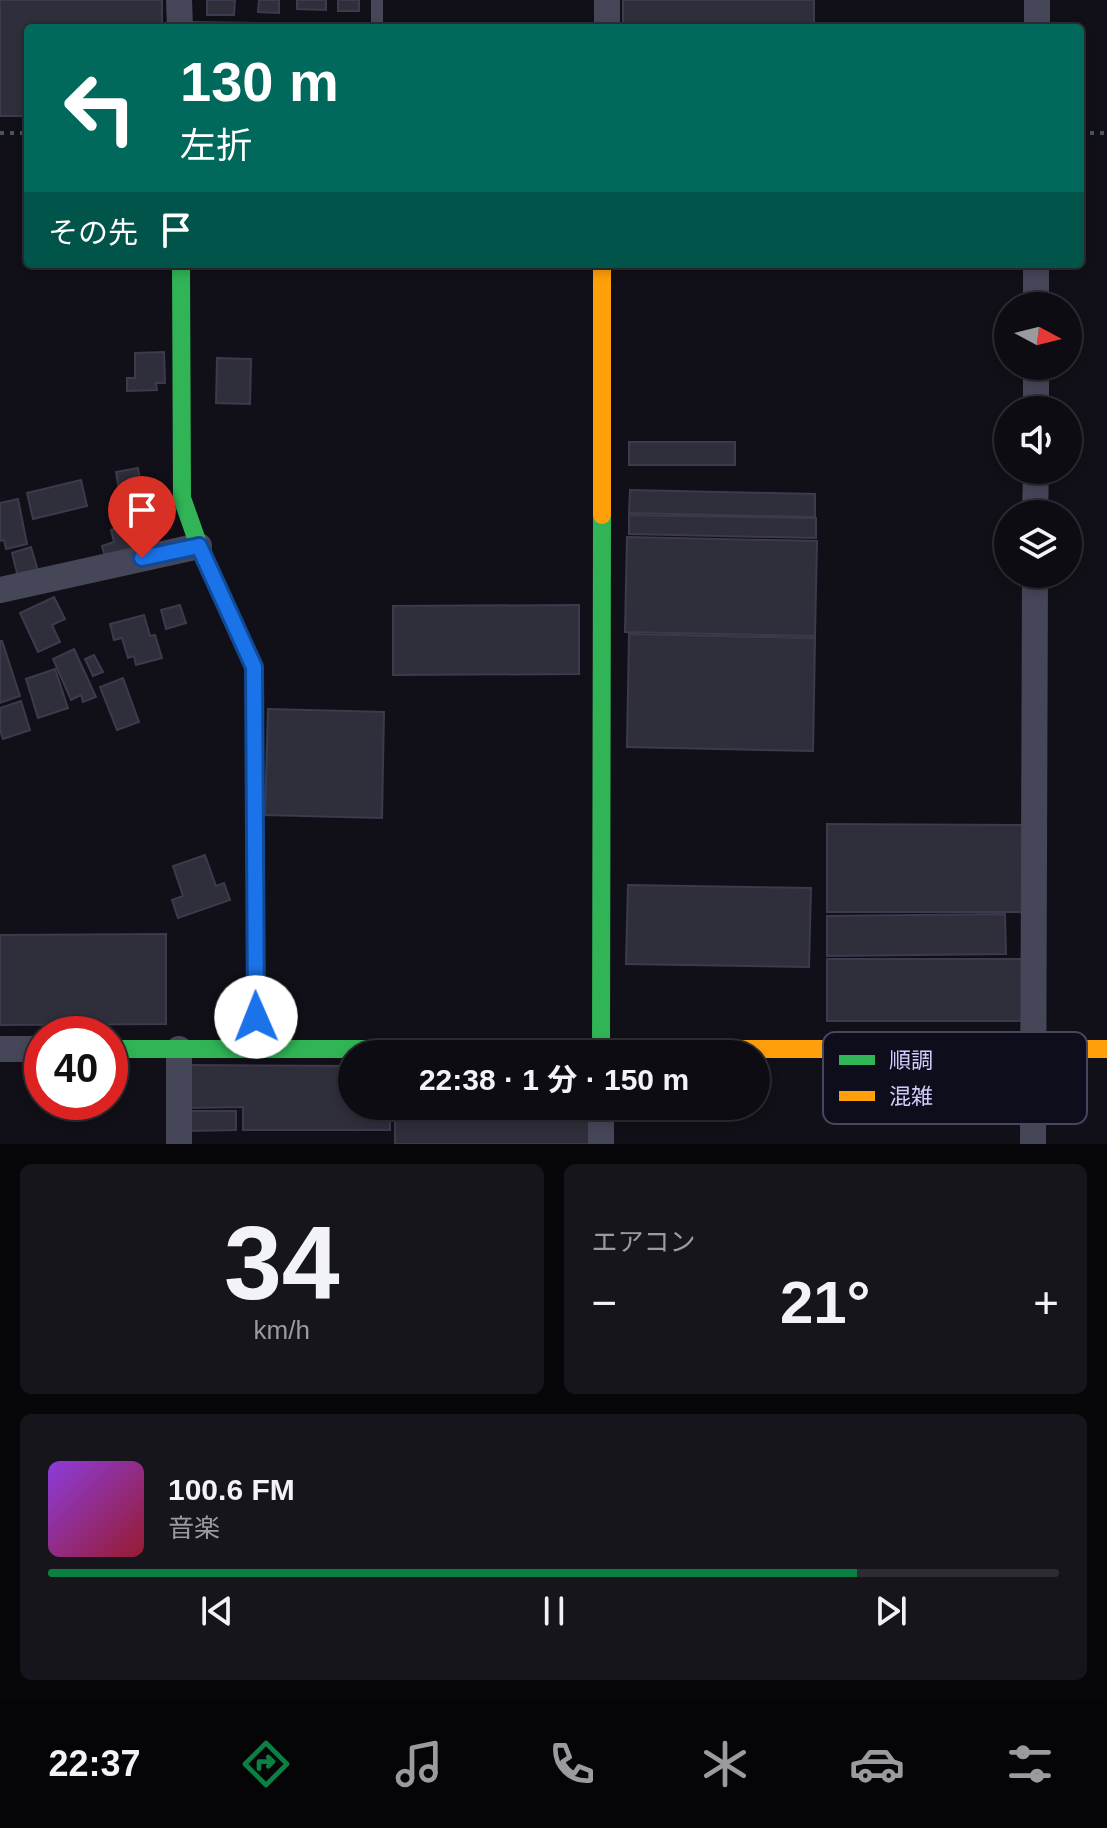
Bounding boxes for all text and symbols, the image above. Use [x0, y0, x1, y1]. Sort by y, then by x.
text: 130 m [180, 50, 339, 113]
icon: left [48, 56, 152, 160]
text: 左折 [180, 125, 252, 166]
icon: arrive [154, 208, 198, 252]
text: その先 [48, 216, 138, 249]
north arrow [994, 292, 1082, 380]
map controls [994, 292, 1082, 588]
button: sound [994, 396, 1082, 484]
pin [108, 476, 176, 558]
icon: arrive [120, 488, 164, 532]
button: layers [994, 500, 1082, 588]
position arrow [214, 975, 298, 1059]
speed limit sign: 40 [24, 1016, 128, 1120]
legend [823, 1032, 1087, 1124]
text: 順調 [889, 1048, 933, 1073]
text: 22:38 · 1 分 · 150 m [419, 1063, 689, 1096]
text: 混雑 [889, 1084, 933, 1109]
text: 34 [224, 1205, 340, 1321]
text: エアコン [592, 1227, 696, 1257]
text: 21° [780, 1269, 871, 1336]
text: − [592, 1278, 617, 1327]
text: + [1033, 1278, 1059, 1327]
text: km/h [254, 1315, 310, 1345]
text: 100.6 FM [168, 1473, 295, 1506]
text: 音楽 [168, 1513, 220, 1543]
icon: previous [195, 1589, 239, 1633]
icon: pause [532, 1589, 576, 1633]
icon: next [869, 1589, 913, 1633]
icon: directions [238, 1736, 294, 1792]
icon: music [391, 1736, 447, 1792]
icon: phone [544, 1736, 600, 1792]
icon: climate [697, 1736, 753, 1792]
icon: car [849, 1736, 905, 1792]
icon: filters [1002, 1736, 1058, 1792]
text: 22:37 [48, 1743, 141, 1784]

